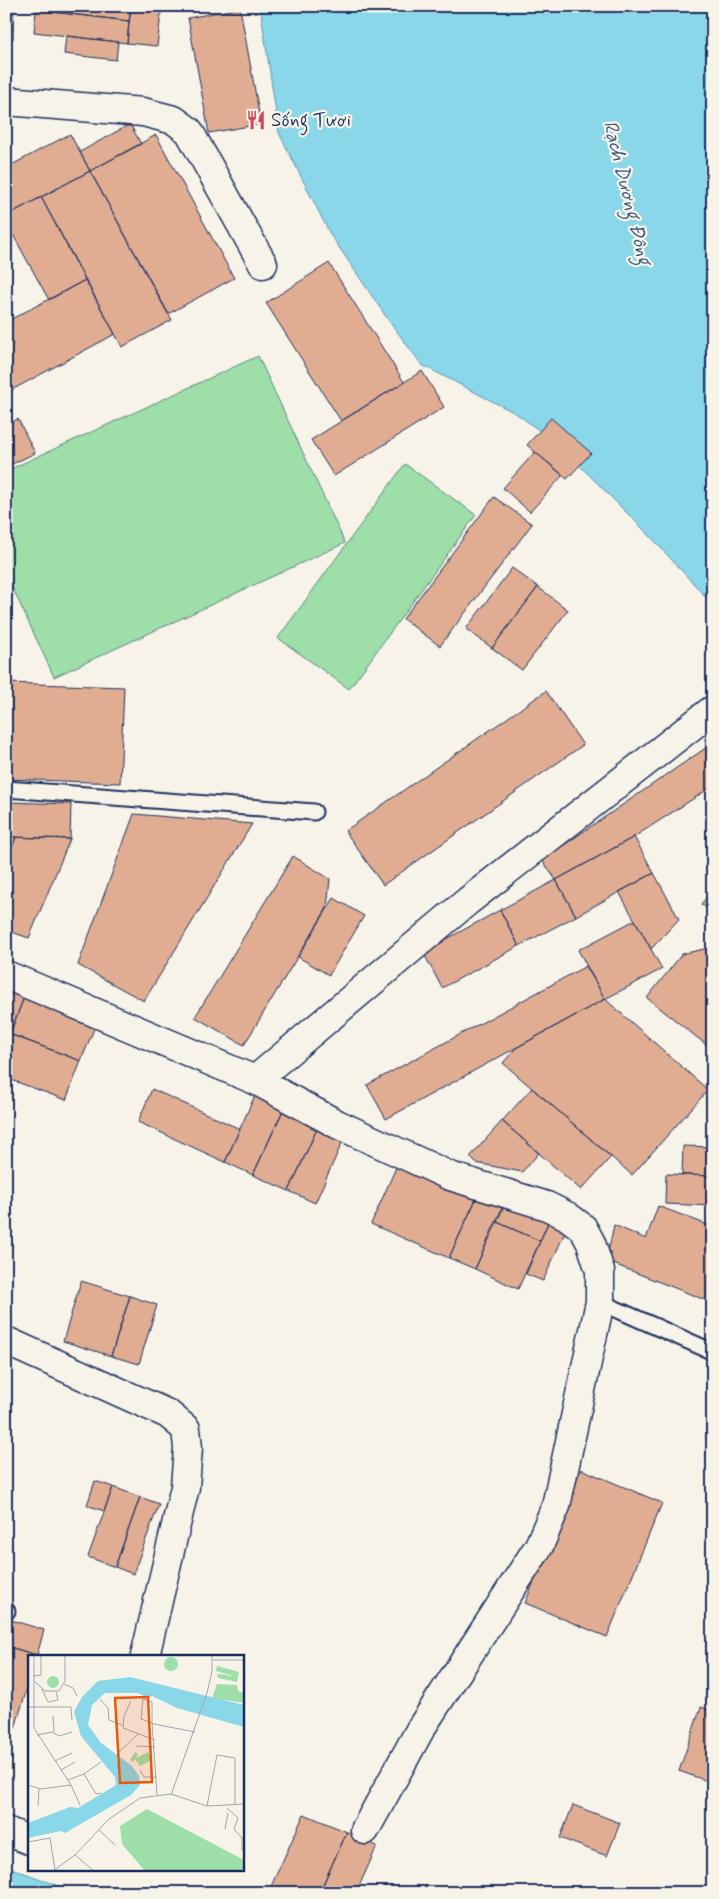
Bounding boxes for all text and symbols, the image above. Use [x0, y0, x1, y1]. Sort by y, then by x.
place label: Sống Tươi [271, 108, 351, 136]
restaurant icon: Sống Tươi [245, 109, 267, 131]
water label: Rạch Dương Đông [594, 118, 659, 271]
inset map [28, 1655, 244, 1872]

